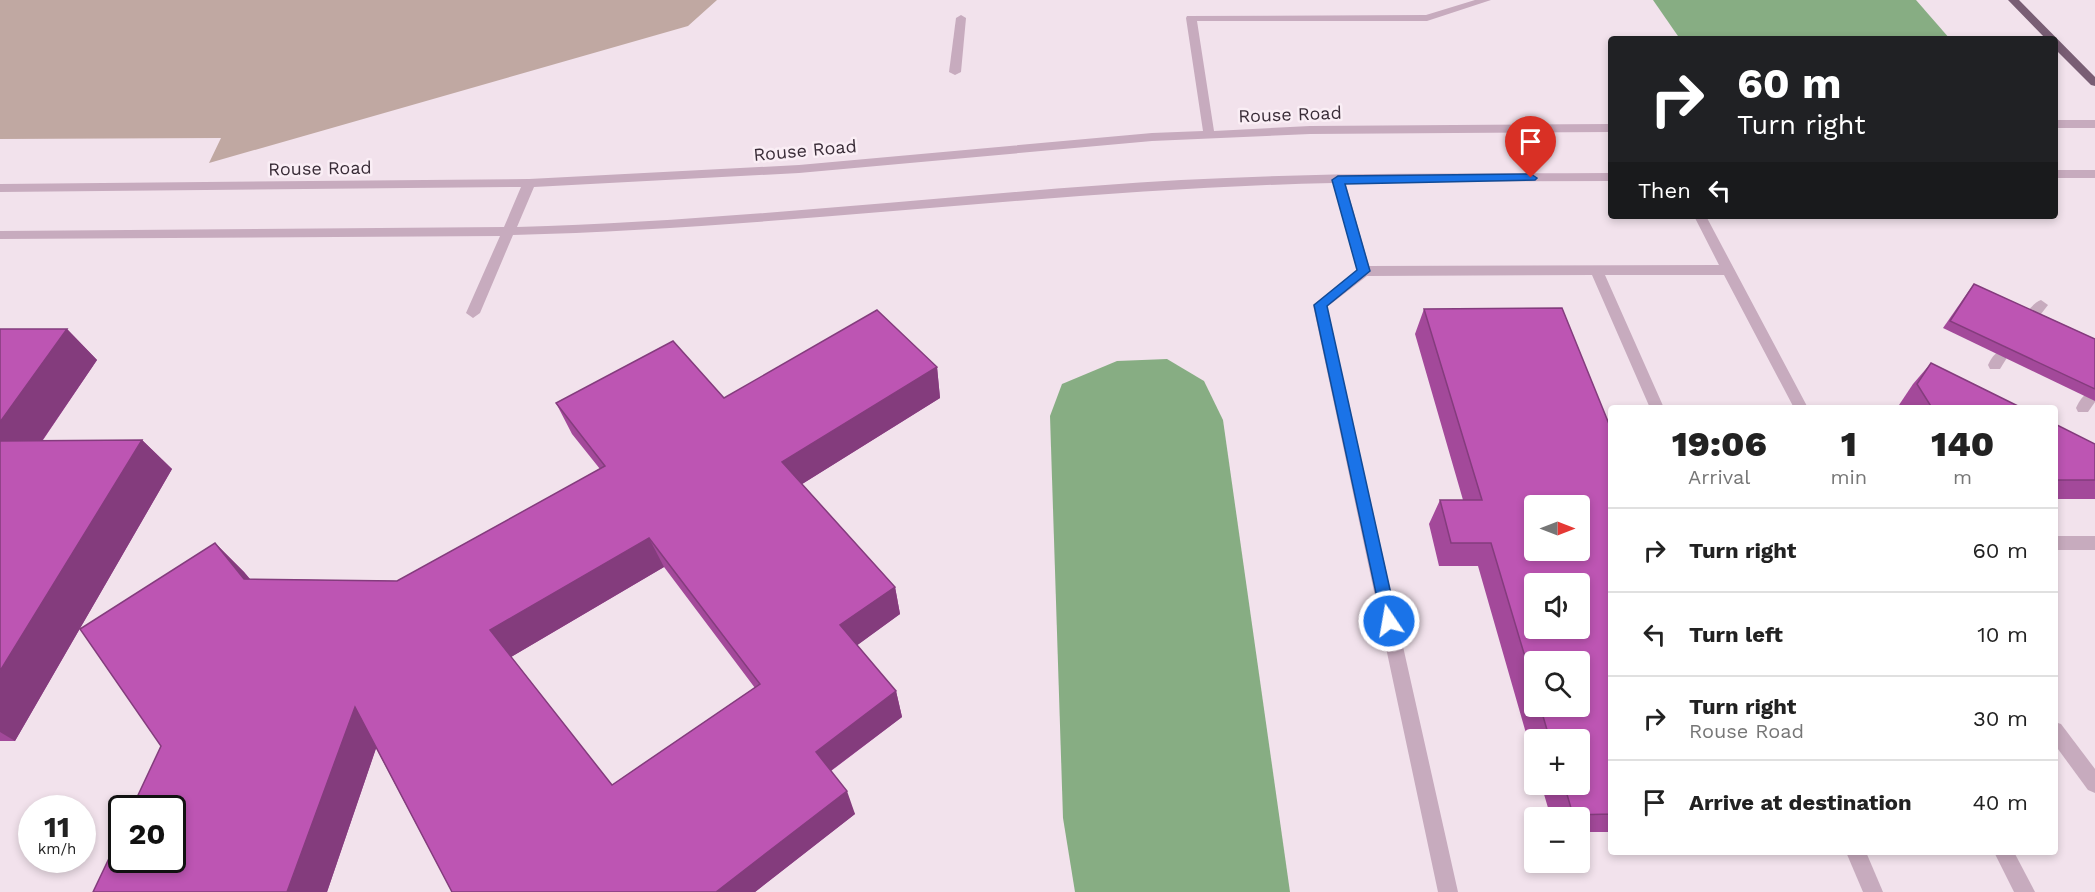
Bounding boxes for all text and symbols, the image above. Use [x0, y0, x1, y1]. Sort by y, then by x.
text: 60 m [1737, 59, 1841, 108]
icon: right [1638, 60, 1716, 138]
street label: Rouse Road [1238, 102, 1342, 126]
text: Turn right [1737, 109, 1866, 141]
pin [1505, 116, 1556, 178]
icon: arrive [1514, 125, 1547, 158]
street label: Rouse Road [753, 135, 857, 165]
street label: Rouse Road [268, 157, 372, 179]
icon: left [1703, 174, 1736, 207]
text: Then [1638, 178, 1691, 203]
text: 19:06 [1672, 423, 1767, 465]
text: 1 [1841, 423, 1857, 465]
text: 140 [1931, 423, 1994, 465]
text: Arrival [1688, 465, 1750, 489]
text: min [1830, 465, 1867, 489]
text: m [1953, 465, 1972, 489]
north arrow [1524, 495, 1590, 561]
map controls [1524, 495, 1590, 873]
icon: right [1638, 534, 1671, 567]
text: Turn right [1689, 538, 1796, 563]
text: 60 m [1972, 538, 2028, 563]
button: sound [1524, 573, 1590, 639]
position arrow [1357, 589, 1421, 653]
icon: left [1638, 618, 1671, 651]
text: Turn left [1689, 622, 1783, 647]
text: 10 m [1977, 622, 2028, 647]
button: search [1524, 651, 1590, 717]
text: Turn right [1689, 694, 1796, 719]
icon: right [1638, 702, 1671, 735]
text: 30 m [1973, 706, 2028, 731]
text: Rouse Road [1689, 719, 1804, 743]
button: + [1524, 729, 1590, 795]
icon: arrive [1638, 786, 1671, 819]
text: Arrive at destination [1689, 790, 1912, 815]
text: 40 m [1972, 790, 2028, 815]
speed limit sign: 20 [108, 795, 186, 873]
button: − [1524, 807, 1590, 873]
text: 11 [44, 809, 70, 844]
text: km/h [38, 840, 76, 858]

